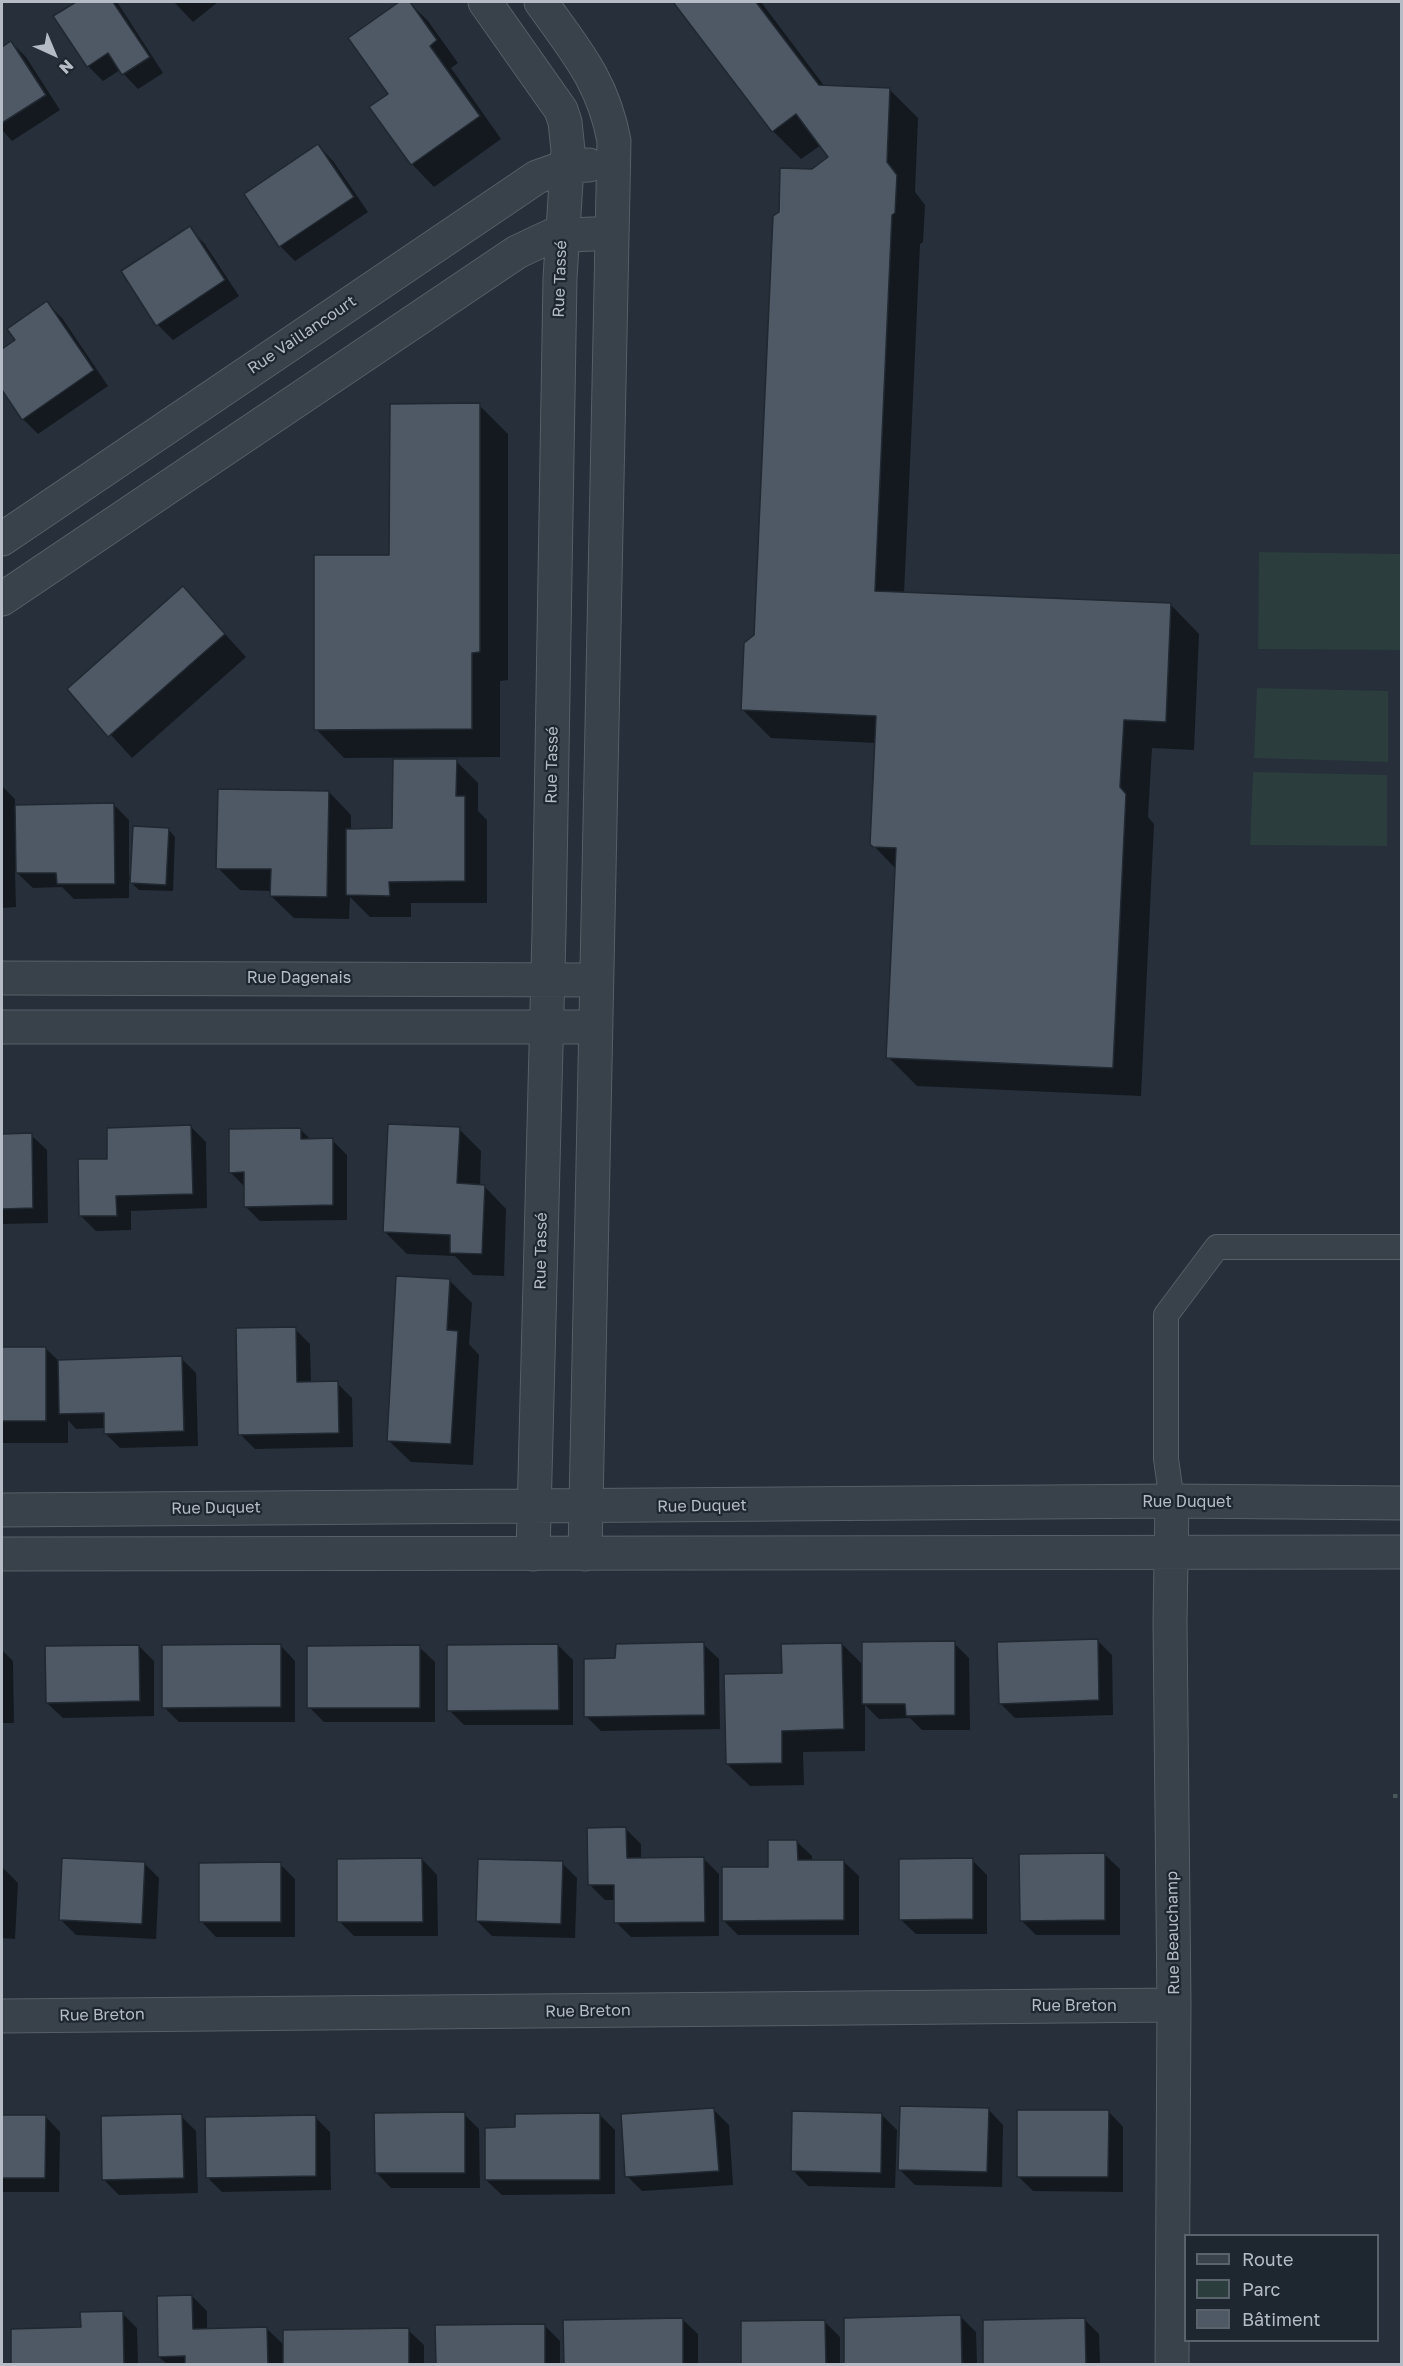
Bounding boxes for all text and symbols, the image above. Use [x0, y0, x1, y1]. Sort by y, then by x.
north arrow [24, 24, 84, 84]
text: N [55, 56, 78, 78]
street label: Rue Tassé [549, 240, 571, 318]
street label: Rue Vaillancourt [244, 292, 360, 378]
street label: Rue Tassé [542, 726, 562, 804]
street label: Rue Dagenais [247, 968, 351, 988]
street label: Rue Tassé [531, 1212, 551, 1290]
street label: Rue Duquet [1142, 1492, 1232, 1512]
street label: Rue Duquet [657, 1496, 747, 1516]
street label: Rue Duquet [171, 1498, 261, 1518]
street label: Rue Beauchamp [1162, 1871, 1184, 1995]
street label: Rue Breton [1031, 1996, 1117, 2016]
street label: Rue Breton [545, 2001, 631, 2021]
street label: Rue Breton [59, 2005, 145, 2025]
legend [1184, 2234, 1379, 2342]
text: Route [1242, 2248, 1293, 2270]
text: Parc [1242, 2278, 1280, 2300]
text: Bâtiment [1242, 2308, 1321, 2330]

